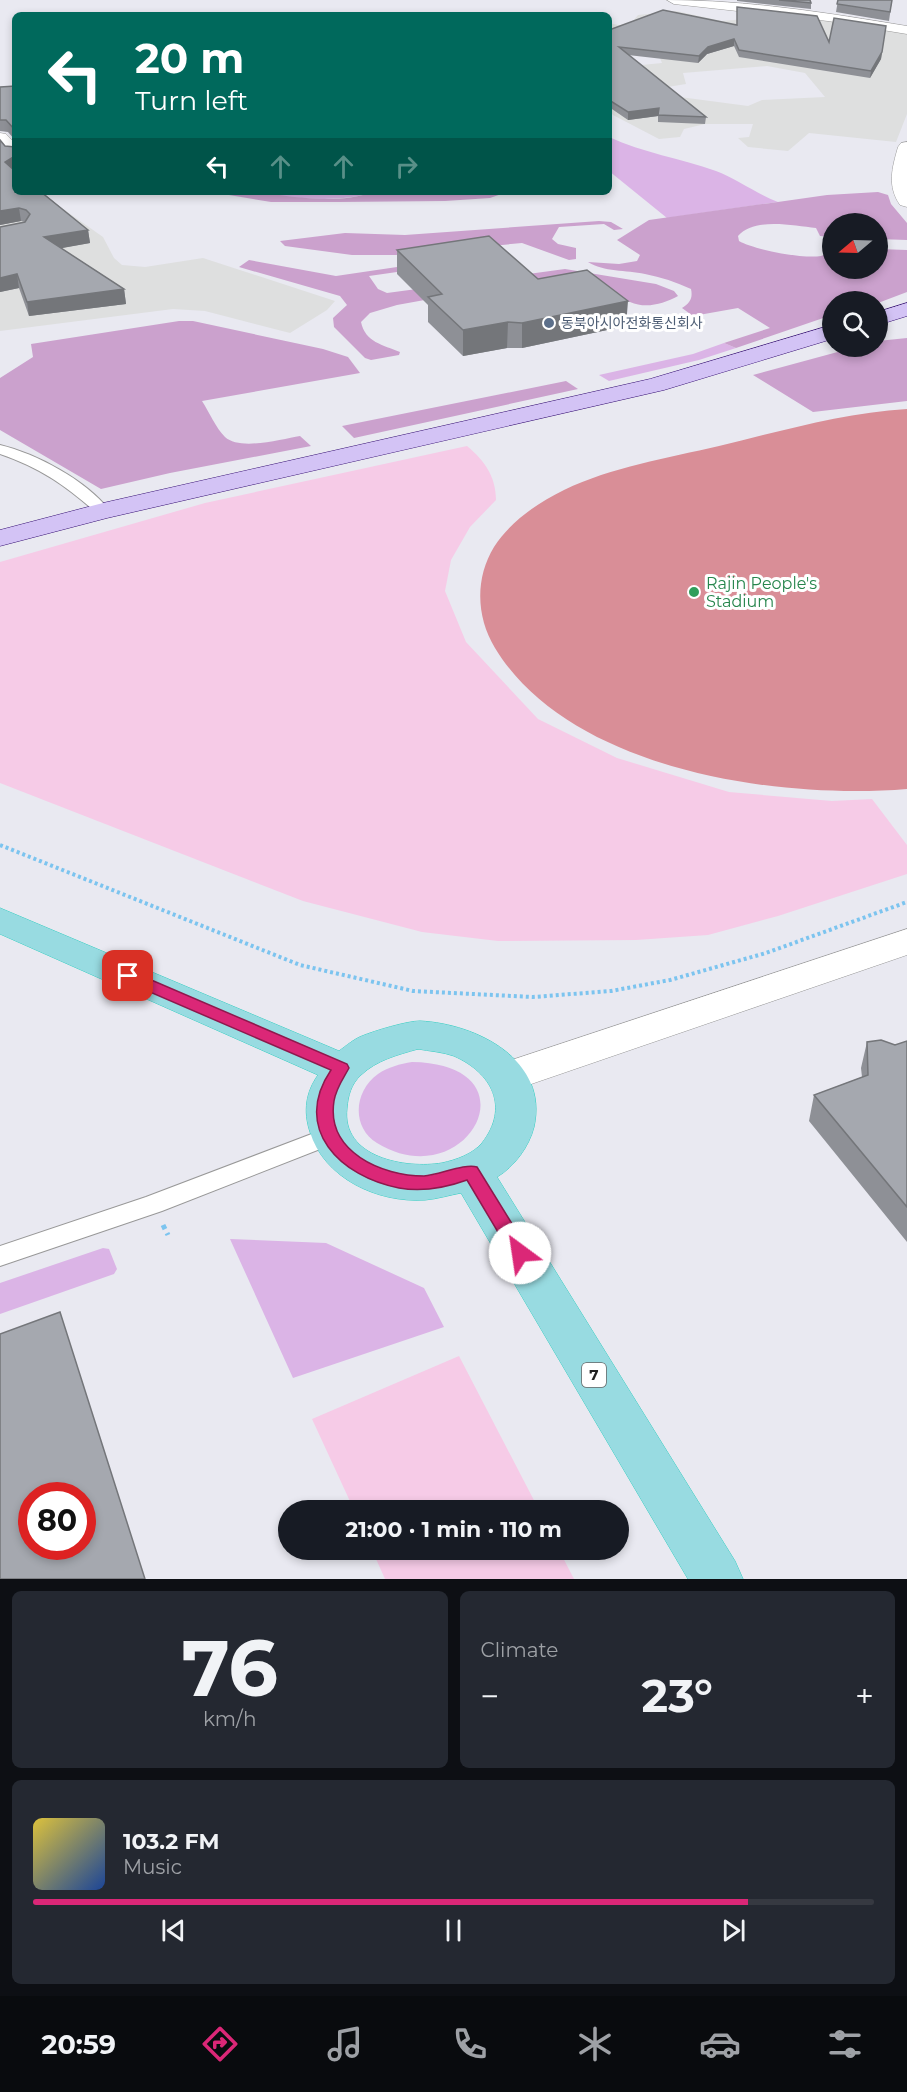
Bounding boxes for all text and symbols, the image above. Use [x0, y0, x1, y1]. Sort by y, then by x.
text: 20 m [135, 32, 244, 84]
icon: left [36, 36, 114, 114]
text: Turn left [135, 84, 248, 117]
icon: left [201, 150, 234, 183]
icon: ahead [264, 150, 297, 183]
icon: ahead [327, 150, 360, 183]
icon: right [390, 150, 423, 183]
north arrow [822, 213, 888, 279]
map controls [822, 213, 888, 357]
button: search [822, 291, 888, 357]
place label: 동북아시아전화통신회사 [561, 314, 703, 332]
marker: 동북아시아전화통신회사 [542, 316, 556, 330]
place label: Rajin People's Stadium [706, 574, 817, 611]
marker: Rajin People's Stadium [687, 585, 701, 599]
pin [102, 950, 153, 1001]
icon: arrive [111, 959, 144, 992]
position arrow [488, 1221, 552, 1285]
road number: 7 [582, 1363, 606, 1387]
speed limit sign: 80 [18, 1482, 96, 1560]
text: 21:00 · 1 min · 110 m [345, 1516, 562, 1543]
text: 76 [182, 1620, 278, 1716]
text: Climate [481, 1638, 558, 1662]
text: 23° [642, 1668, 713, 1723]
text: − [481, 1676, 499, 1716]
text: + [855, 1676, 874, 1716]
text: km/h [203, 1707, 256, 1731]
text: 103.2 FM [123, 1828, 220, 1855]
text: Music [123, 1855, 182, 1879]
icon: previous [157, 1914, 190, 1947]
icon: pause [437, 1914, 470, 1947]
icon: next [717, 1914, 750, 1947]
icon: directions [199, 2023, 241, 2065]
icon: music [324, 2023, 366, 2065]
icon: phone [449, 2023, 491, 2065]
icon: climate [574, 2023, 616, 2065]
icon: car [699, 2023, 741, 2065]
icon: filters [824, 2023, 866, 2065]
text: 20:59 [41, 2028, 116, 2061]

